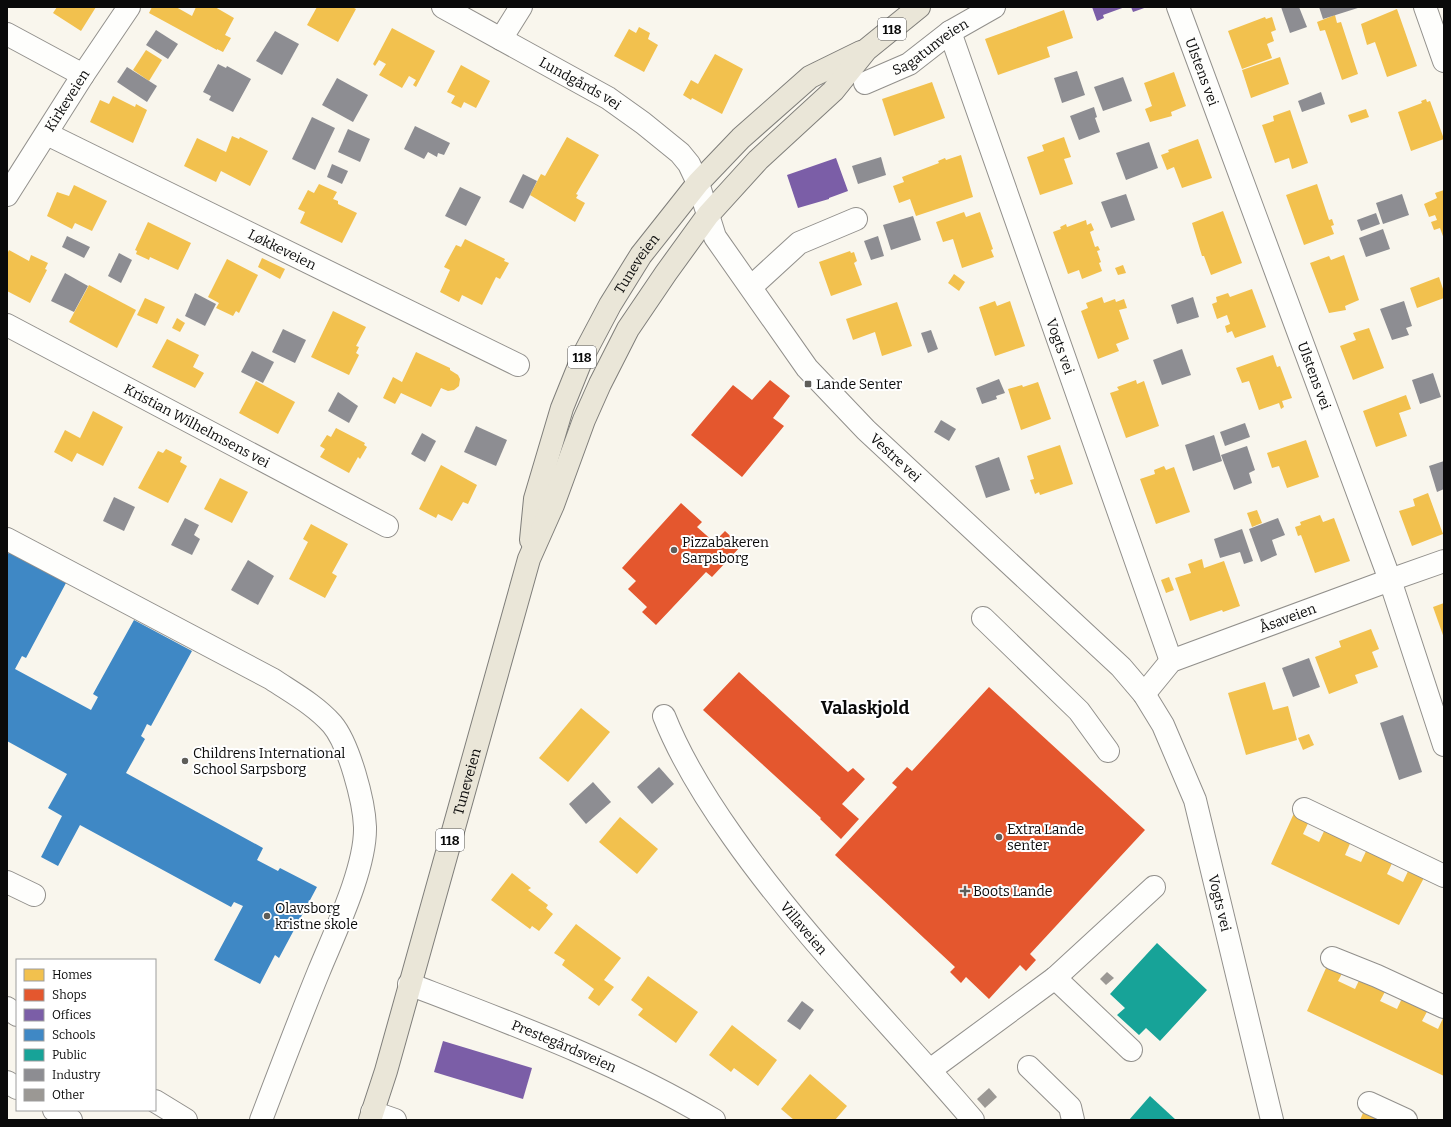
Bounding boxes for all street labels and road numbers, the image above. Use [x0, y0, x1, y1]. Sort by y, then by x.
street label: Sagatunveien [890, 15, 971, 79]
road number: 118 [878, 18, 906, 40]
street label: Ulstens vei [1182, 35, 1222, 108]
street label: Lundgårds vei [536, 53, 625, 113]
street label: Kirkeveien [41, 66, 93, 135]
street label: Løkkeveien [245, 225, 319, 273]
street label: Tuneveien [611, 230, 663, 297]
street label: Vogts vei [1043, 316, 1078, 376]
street label: Ulstens vei [1294, 339, 1335, 412]
road number: 118 [568, 346, 596, 368]
street label: Kristian Wilhelmsens vei [121, 380, 273, 471]
street label: Vestre vei [867, 430, 925, 485]
street label: Åsaveien [1257, 600, 1318, 636]
street label: Tuneveien [449, 746, 484, 817]
road number: 118 [436, 829, 464, 851]
street label: Vogts vei [1205, 873, 1235, 933]
street label: Villaveien [777, 898, 831, 958]
street label: Prestegårdsveien [509, 1016, 619, 1076]

